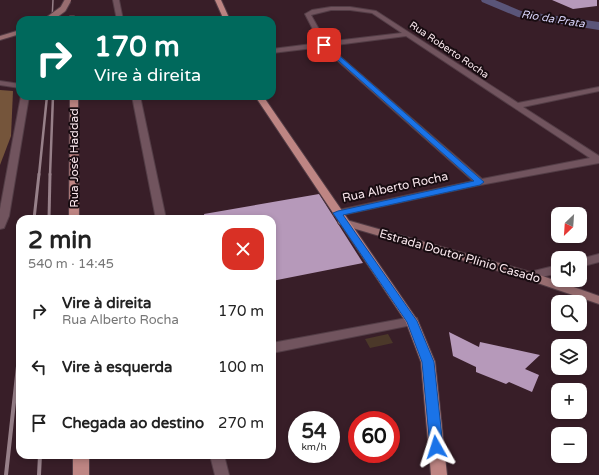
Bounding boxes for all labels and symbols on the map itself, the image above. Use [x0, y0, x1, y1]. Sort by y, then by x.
water label: Rio da Prata [520, 8, 586, 31]
street label: Rua Roberto Rocha [407, 19, 491, 81]
pin [307, 28, 341, 62]
street label: Rua José Haddad [67, 108, 81, 208]
street label: Rua Alberto Rocha [341, 169, 449, 205]
north arrow [551, 207, 587, 243]
street label: Estrada Doutor Plínio Casado [378, 226, 542, 286]
speed limit sign: 60 [348, 411, 400, 463]
position arrow [415, 426, 457, 468]

